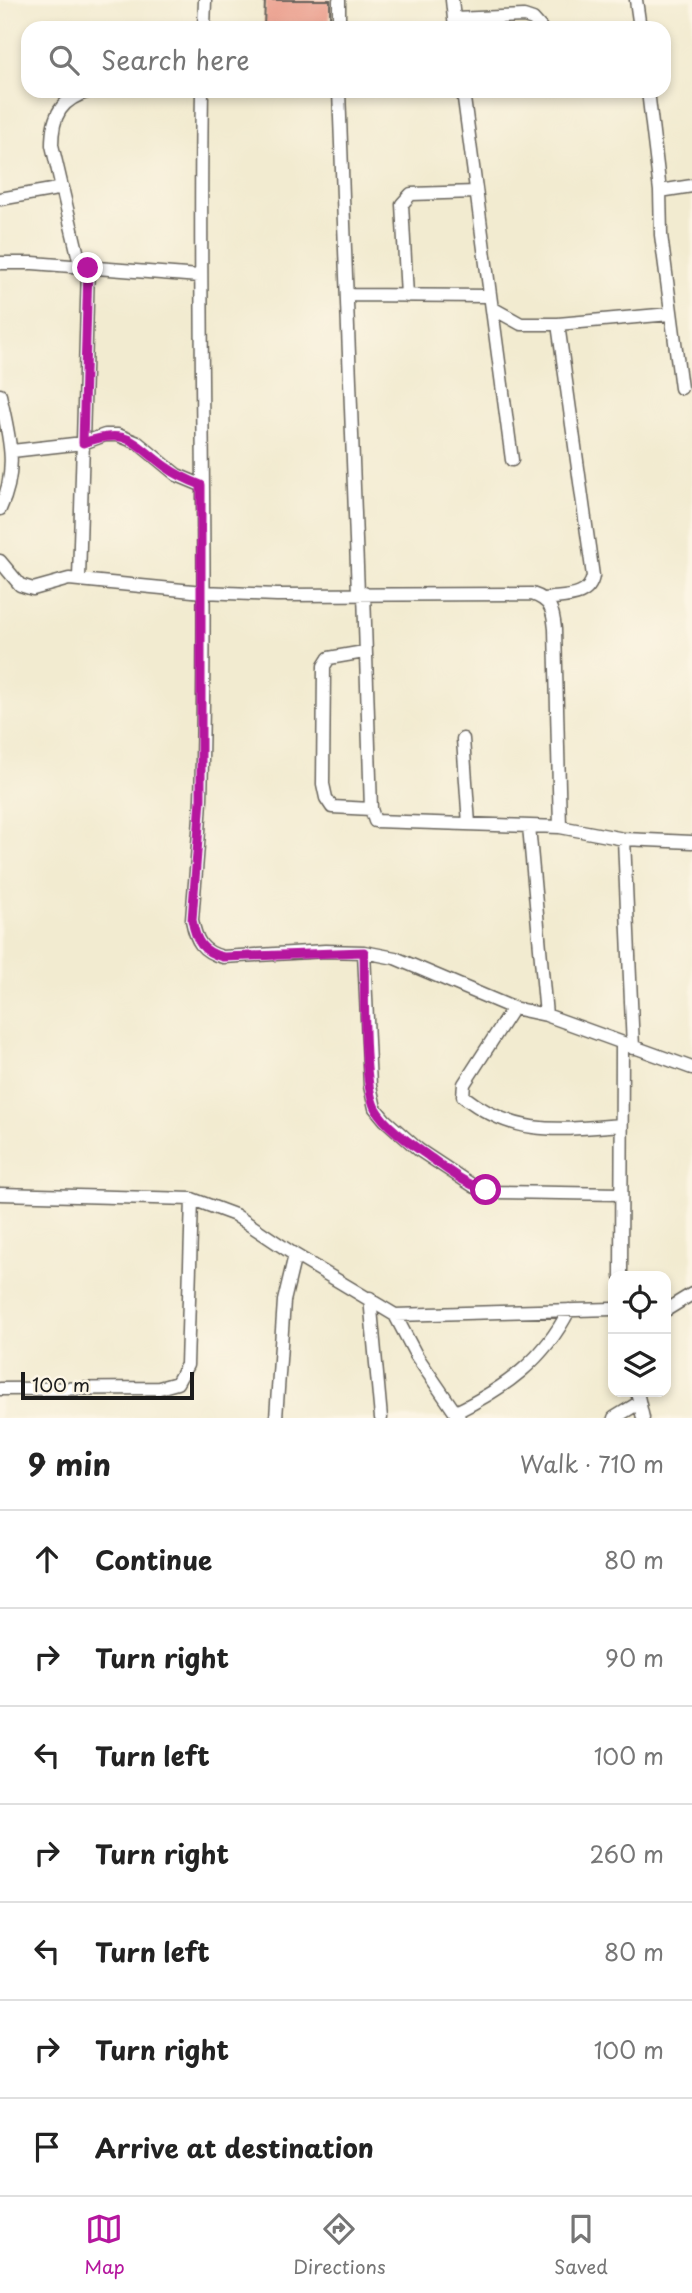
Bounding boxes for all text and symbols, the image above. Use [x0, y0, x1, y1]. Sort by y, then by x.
search box [21, 21, 671, 98]
text: Search here [101, 40, 250, 79]
icon: search [45, 41, 83, 79]
route end [72, 252, 103, 283]
route start [470, 1174, 501, 1205]
map controls [608, 1271, 671, 1397]
button: locate [608, 1271, 671, 1334]
button: layers [608, 1334, 671, 1397]
scale bar [21, 1369, 194, 1401]
text: 100 m [32, 1370, 90, 1398]
text: 9 min [28, 1441, 111, 1486]
text: Walk · 710 m [520, 1446, 664, 1481]
icon: ahead [28, 1540, 66, 1578]
text: Continue [95, 1540, 212, 1579]
text: 80 m [604, 1542, 664, 1577]
icon: right [28, 1638, 66, 1676]
text: Turn right [95, 1638, 229, 1677]
text: 90 m [605, 1640, 664, 1675]
icon: left [28, 1736, 66, 1774]
text: Turn left [95, 1736, 210, 1775]
text: 100 m [594, 1738, 664, 1773]
icon: right [28, 1834, 66, 1872]
text: Turn right [95, 1834, 229, 1873]
text: 260 m [589, 1836, 664, 1871]
icon: left [28, 1932, 66, 1970]
text: Turn left [95, 1932, 210, 1971]
text: 80 m [604, 1934, 664, 1969]
icon: right [28, 2030, 66, 2068]
text: Turn right [95, 2030, 229, 2069]
text: 100 m [594, 2032, 664, 2067]
icon: arrive [28, 2128, 66, 2166]
text: Arrive at destination [95, 2128, 374, 2167]
tab: Map [84, 2210, 125, 2280]
tab: Directions [293, 2210, 386, 2280]
tab: Saved [554, 2210, 608, 2280]

